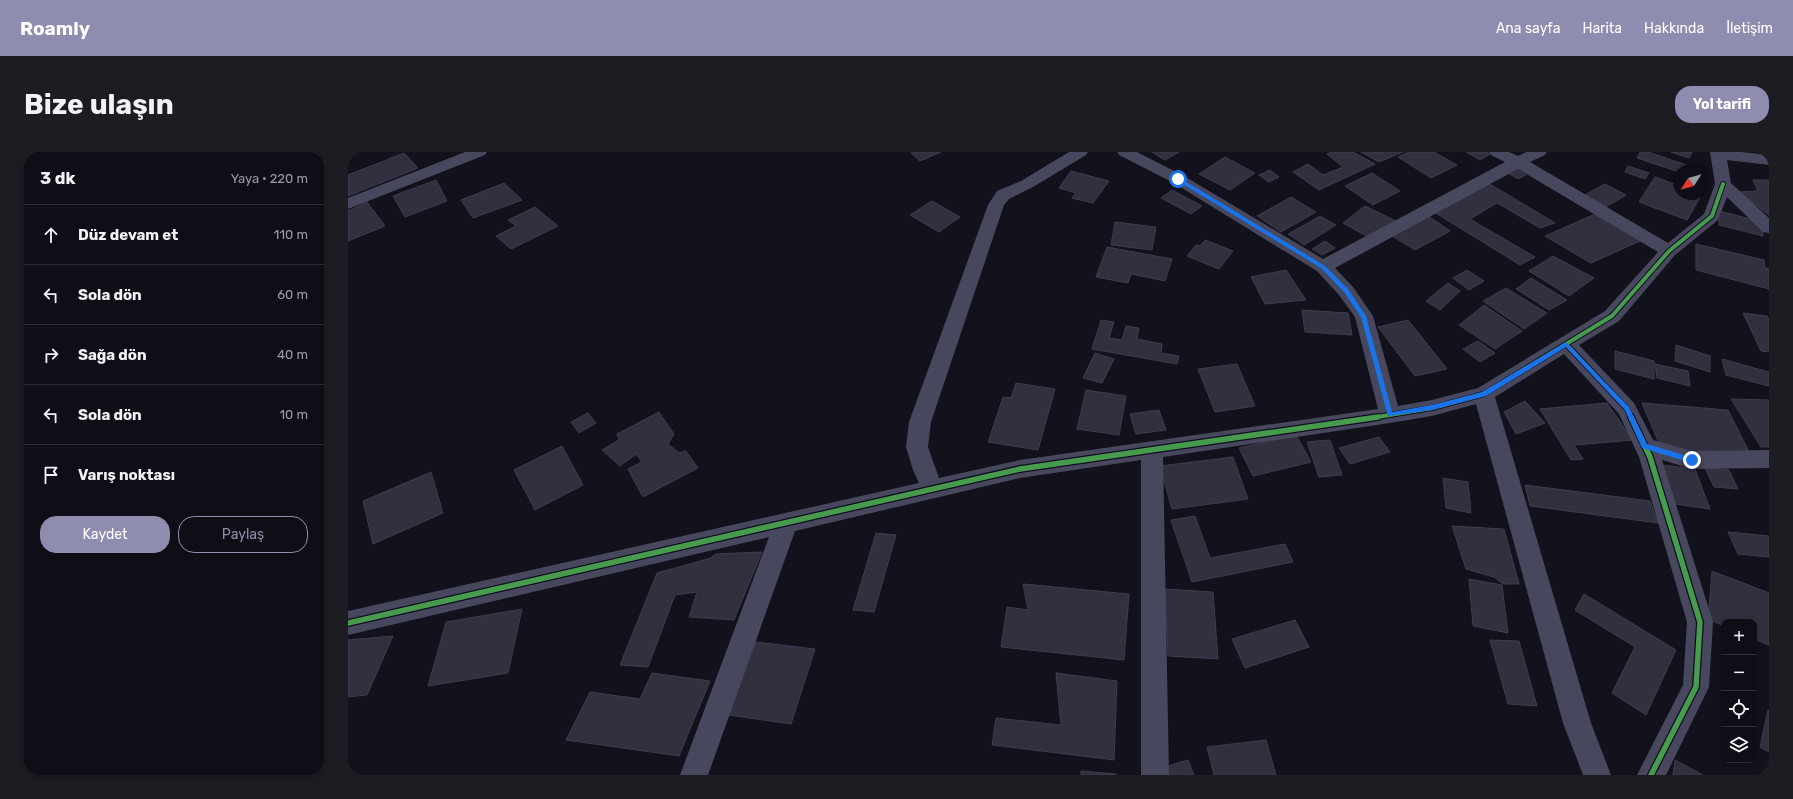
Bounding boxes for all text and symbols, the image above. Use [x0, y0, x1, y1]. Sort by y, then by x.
text: Roamly [20, 17, 90, 40]
text: Ana sayfa [1496, 20, 1560, 37]
text: Harita [1582, 20, 1622, 37]
text: Hakkında [1644, 20, 1704, 37]
text: İletişim [1726, 20, 1773, 37]
button: Yol tarifi [1675, 86, 1769, 123]
text: Bize ulaşın [24, 88, 174, 121]
north arrow [1673, 164, 1709, 200]
text: 3 dk [40, 168, 76, 188]
route start [1169, 170, 1187, 188]
text: Yaya · 220 m [231, 171, 308, 186]
icon: ahead [40, 224, 62, 246]
text: Düz devam et [78, 226, 178, 244]
text: 110 m [274, 227, 308, 242]
icon: left [40, 284, 62, 306]
text: Sola dön [78, 286, 142, 304]
text: 60 m [277, 287, 308, 302]
icon: right [40, 344, 62, 366]
text: Sağa dön [78, 346, 147, 364]
text: 40 m [277, 347, 308, 362]
icon: left [40, 404, 62, 426]
text: Sola dön [78, 406, 142, 424]
text: 10 m [279, 407, 308, 422]
route end [1683, 451, 1701, 469]
icon: arrive [40, 464, 62, 486]
text: Varış noktası [78, 466, 175, 484]
button: Kaydet [40, 516, 170, 553]
button: Paylaş [178, 516, 308, 553]
map controls [1721, 619, 1757, 763]
button: + [1721, 619, 1757, 655]
button: − [1721, 655, 1757, 691]
button: locate [1721, 691, 1757, 727]
button: layers [1721, 727, 1757, 763]

